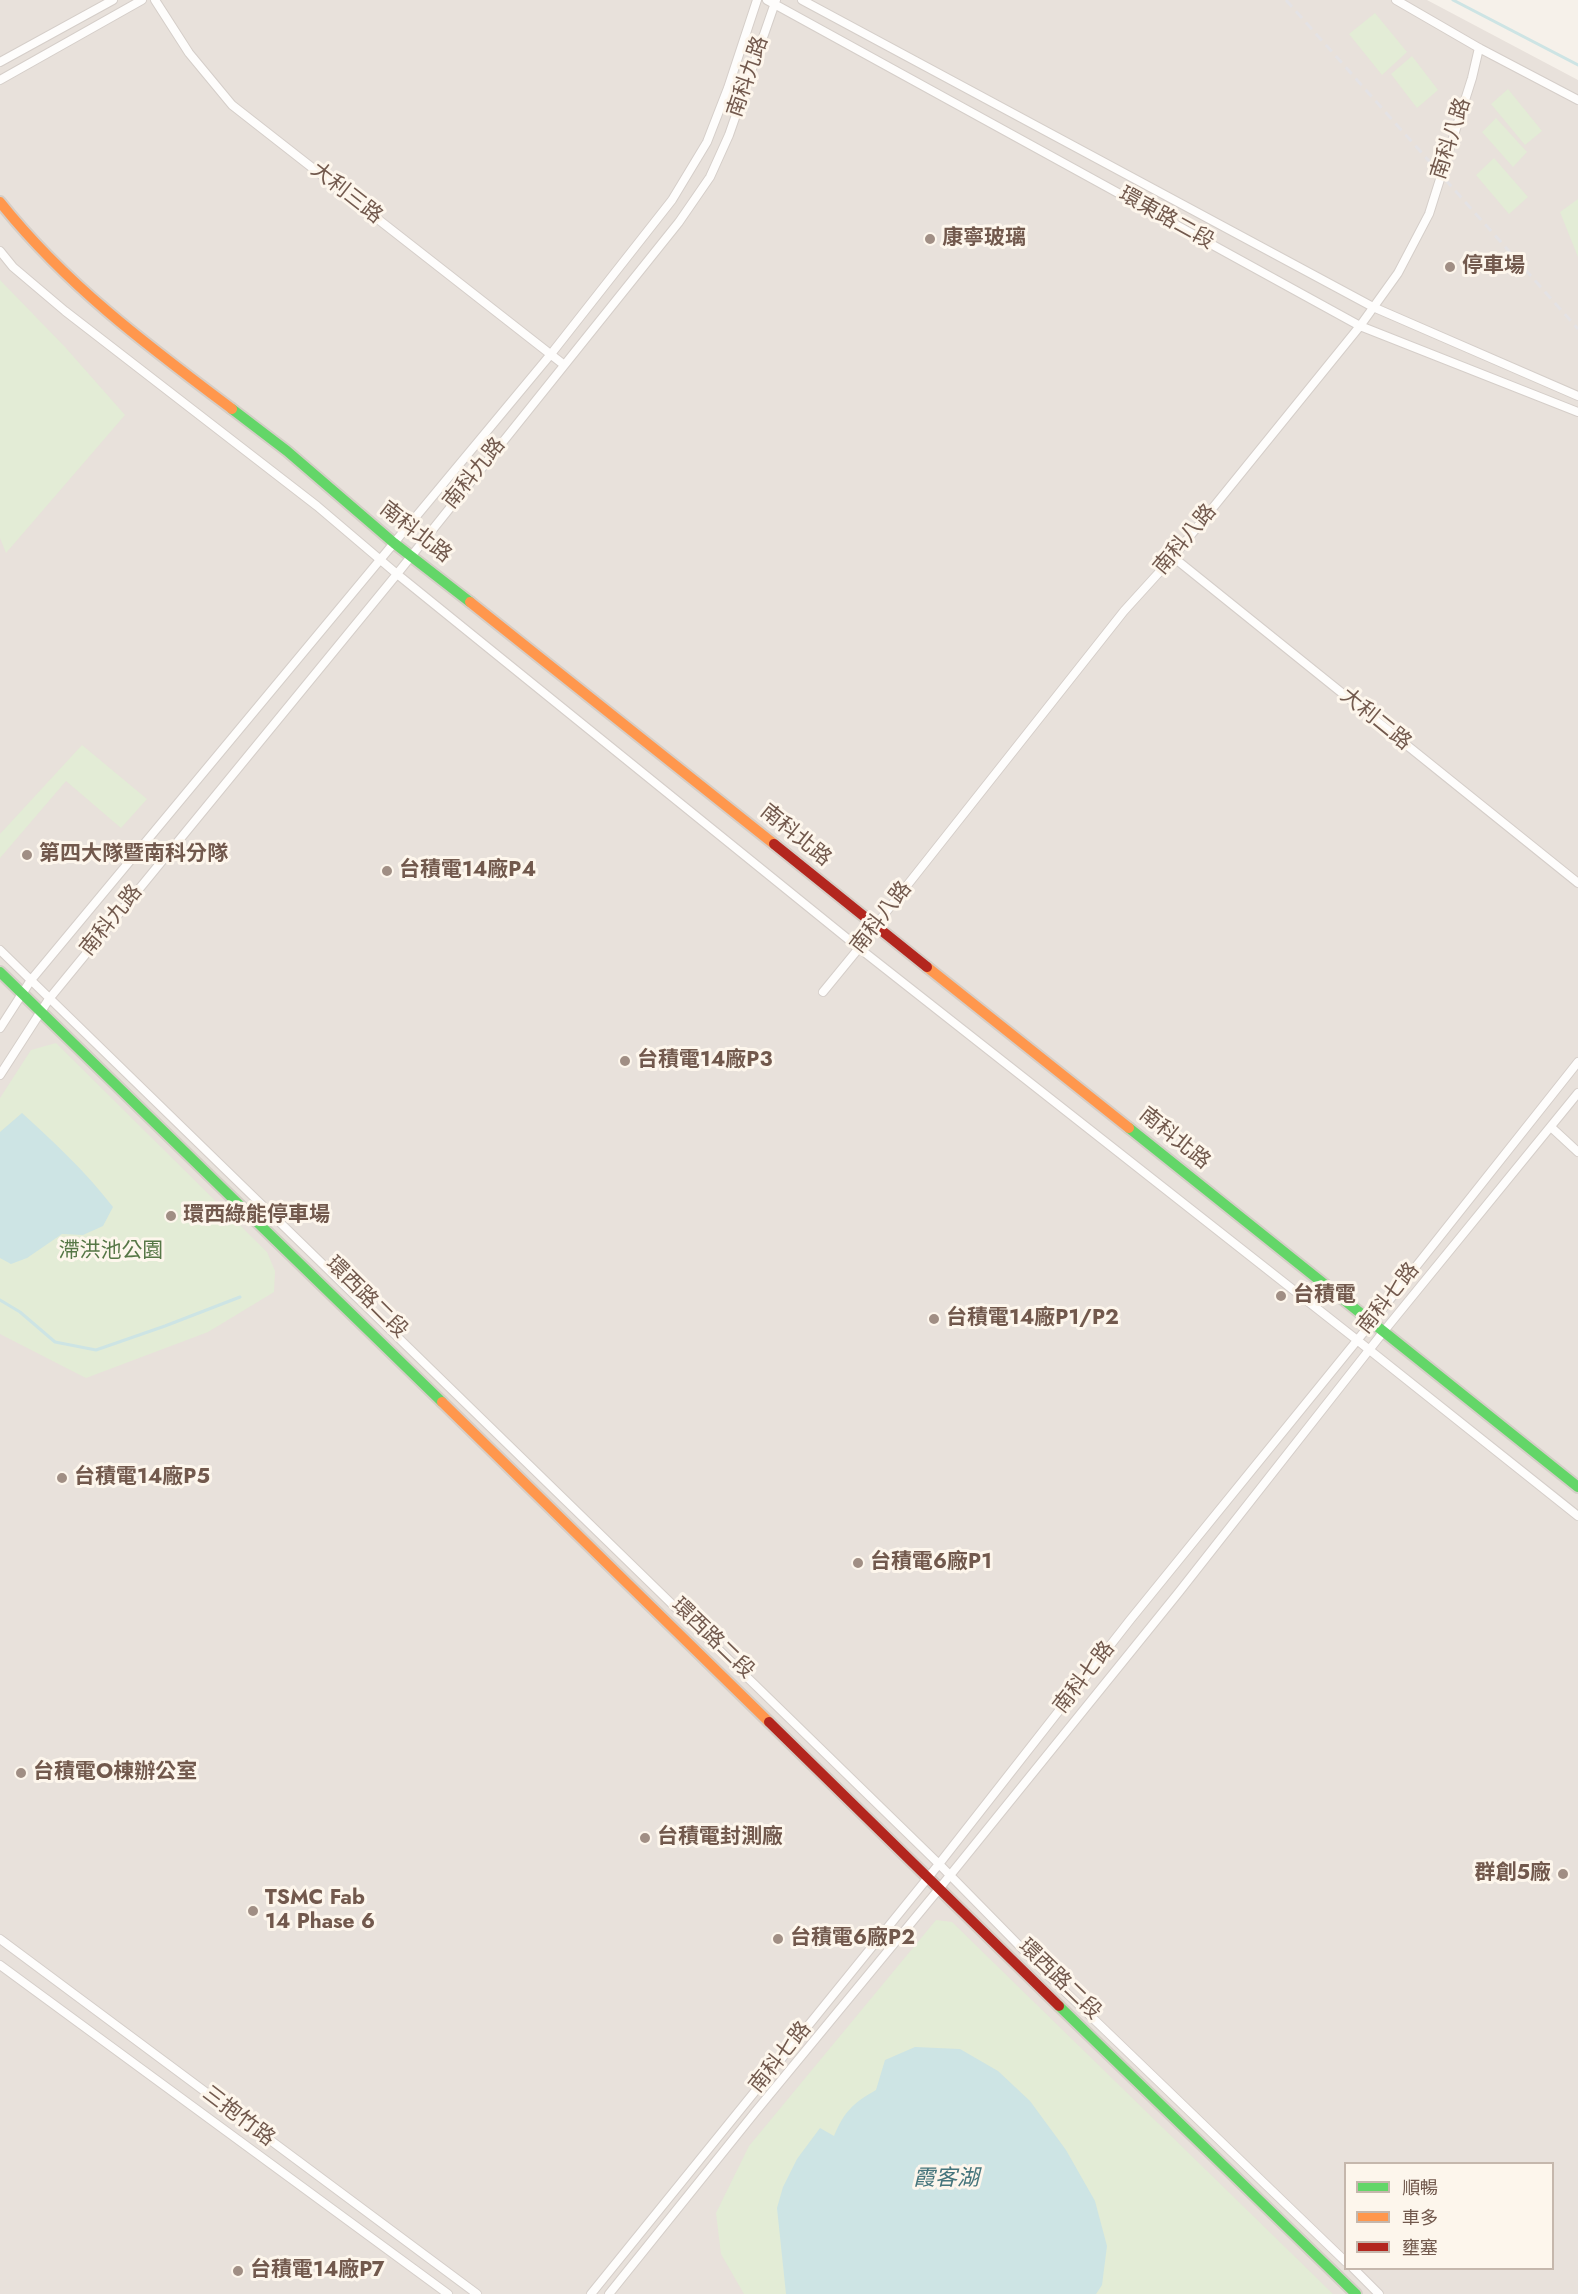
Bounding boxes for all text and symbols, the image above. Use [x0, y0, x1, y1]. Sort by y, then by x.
street label: 南科九路 [723, 33, 775, 121]
street label: 南科八路 [1427, 95, 1477, 183]
street label: 大利三路 [305, 158, 387, 230]
street label: 環東路二段 [1114, 183, 1218, 255]
place label: 康寧玻璃 [942, 226, 1026, 252]
marker: 康寧玻璃 [923, 232, 937, 246]
place label: 停車場 [1462, 254, 1525, 280]
marker: 停車場 [1443, 260, 1457, 274]
street label: 南科九路 [439, 433, 511, 515]
street label: 南科北路 [374, 497, 456, 569]
street label: 南科八路 [1149, 500, 1223, 580]
street label: 大利二路 [1334, 684, 1416, 756]
street label: 南科北路 [754, 800, 836, 872]
place label: 第四大隊暨南科分隊 [39, 842, 228, 868]
marker: 第四大隊暨南科分隊 [20, 848, 34, 862]
place label: 台積電14廠P4 [399, 858, 536, 884]
marker: 台積電14廠P4 [380, 864, 394, 878]
street label: 南科八路 [846, 877, 918, 959]
street label: 南科九路 [76, 880, 148, 962]
place label: 台積電14廠P3 [637, 1048, 772, 1074]
marker: 台積電14廠P3 [618, 1054, 632, 1068]
street label: 南科北路 [1133, 1103, 1215, 1175]
place label: 環西綠能停車場 [183, 1203, 330, 1229]
marker: 環西綠能停車場 [164, 1209, 178, 1223]
park label: 滯洪池公園 [59, 1239, 163, 1265]
street label: 環西路二段 [320, 1252, 412, 1344]
street label: 南科七路 [1353, 1258, 1425, 1340]
place label: 台積電 [1293, 1283, 1356, 1309]
marker: 台積電 [1274, 1289, 1288, 1303]
place label: 台積電14廠P1/P2 [946, 1306, 1119, 1332]
marker: 台積電14廠P1/P2 [927, 1312, 941, 1326]
place label: 台積電14廠P5 [74, 1465, 210, 1491]
marker: 台積電14廠P5 [55, 1471, 69, 1485]
place label: 台積電6廠P1 [870, 1550, 992, 1576]
marker: 台積電6廠P1 [851, 1556, 865, 1570]
street label: 環西路二段 [665, 1593, 759, 1685]
street label: 南科七路 [1049, 1637, 1121, 1719]
place label: 台積電O棟辦公室 [33, 1760, 197, 1786]
marker: 台積電O棟辦公室 [14, 1766, 28, 1780]
place label: 台積電封測廠 [657, 1825, 783, 1851]
marker: 台積電封測廠 [638, 1831, 652, 1845]
place label: 群創5廠 [1474, 1861, 1551, 1887]
marker: 群創5廠 [1556, 1867, 1570, 1881]
place label: TSMC Fab 14 Phase 6 [265, 1886, 375, 1936]
marker: TSMC Fab 14 Phase 6 [246, 1904, 260, 1918]
place label: 台積電6廠P2 [790, 1926, 915, 1952]
marker: 台積電6廠P2 [771, 1932, 785, 1946]
street label: 環西路二段 [1012, 1934, 1106, 2026]
street label: 南科七路 [745, 2017, 817, 2099]
street label: 三抱竹路 [197, 2082, 279, 2152]
legend [1344, 2162, 1554, 2270]
water label: 霞客湖 [913, 2167, 979, 2193]
text: 順暢 [1402, 2175, 1438, 2201]
text: 車多 [1402, 2205, 1438, 2231]
text: 壅塞 [1402, 2235, 1438, 2261]
place label: 台積電14廠P7 [250, 2258, 384, 2284]
marker: 台積電14廠P7 [231, 2264, 245, 2278]

